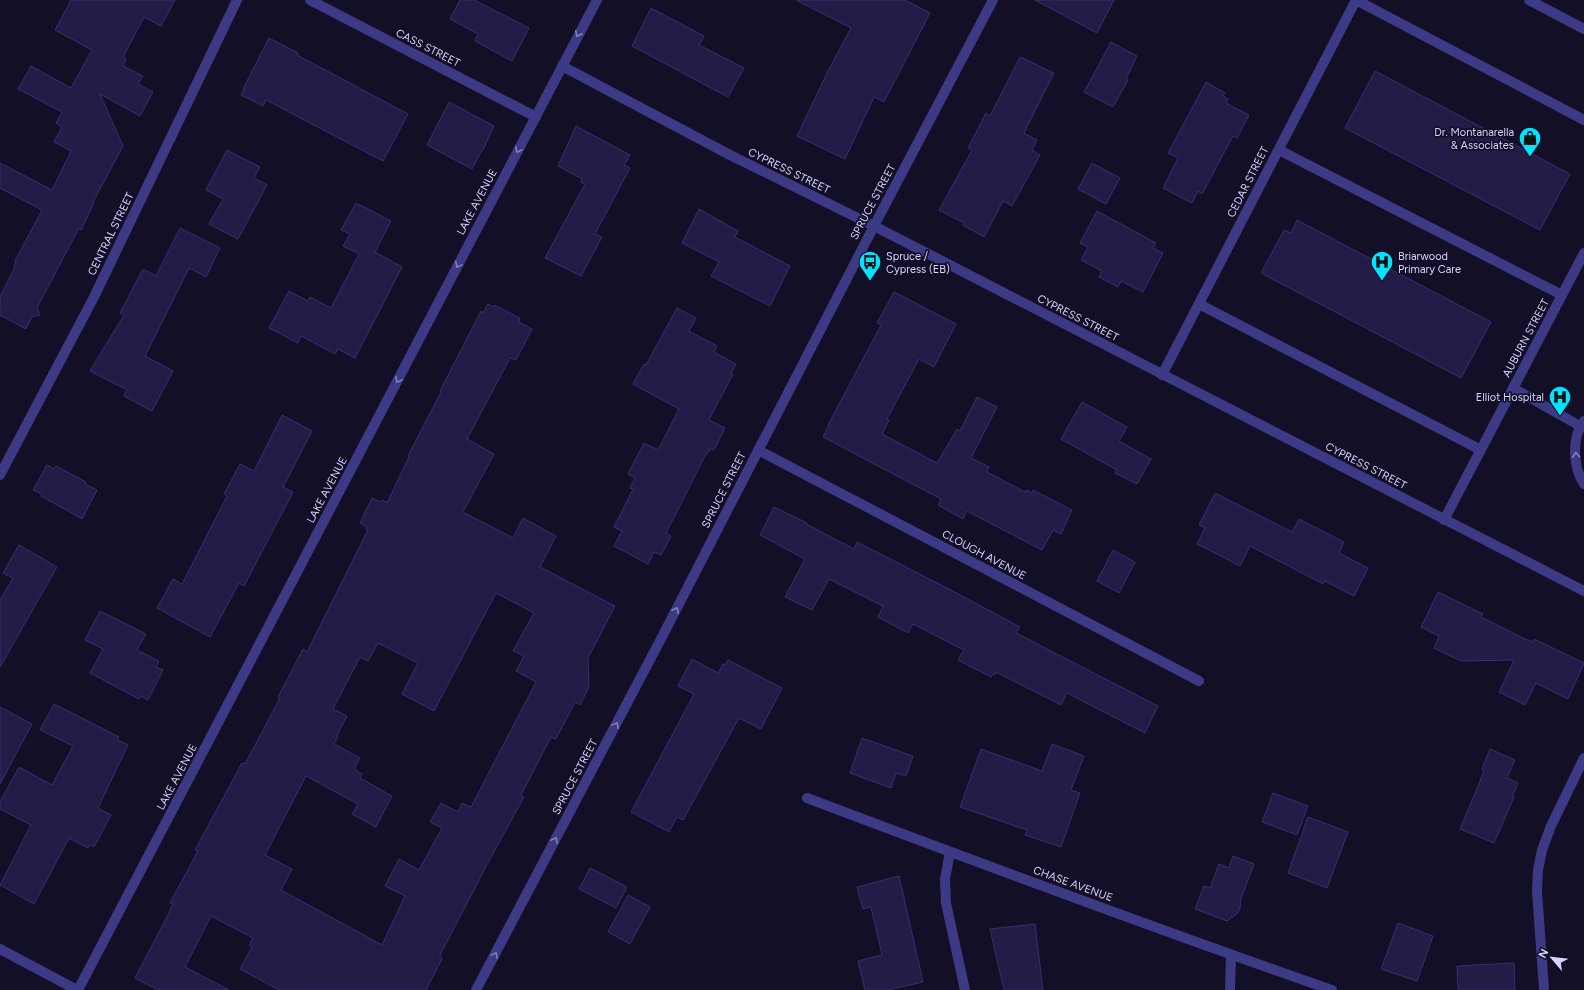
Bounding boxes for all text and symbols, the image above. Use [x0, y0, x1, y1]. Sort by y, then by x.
street label: CASS STREET [394, 26, 462, 70]
one-way arrow [576, 30, 583, 38]
shop icon: Dr. Montanarella & Associates [1517, 125, 1543, 158]
place label: Dr. Montanarella & Associates [1434, 126, 1514, 152]
street label: CEDAR STREET [1225, 144, 1271, 220]
one-way arrow [516, 146, 523, 153]
street label: CYPRESS STREET [746, 146, 832, 196]
street label: SPRUCE STREET [848, 162, 898, 242]
street label: LAKE AVENUE [454, 167, 500, 237]
street label: CENTRAL STREET [85, 190, 137, 278]
bus stop icon: Spruce / Cypress (EB) [857, 249, 883, 282]
hospital icon: Briarwood Primary Care [1369, 249, 1395, 282]
place label: Spruce / Cypress (EB) [886, 250, 950, 276]
place label: Briarwood Primary Care [1398, 250, 1461, 276]
one-way arrow [455, 261, 463, 268]
street label: CYPRESS STREET [1035, 292, 1121, 344]
street label: AUBURN STREET [1500, 297, 1552, 379]
one-way arrow [395, 376, 403, 383]
hospital icon: Elliot Hospital [1547, 384, 1573, 417]
place label: Elliot Hospital [1476, 391, 1544, 404]
street label: CYPRESS STREET [1323, 440, 1409, 492]
street label: SPRUCE STREET [699, 450, 749, 530]
one-way arrow [1571, 452, 1580, 458]
street label: LAKE AVENUE [304, 455, 350, 525]
street label: CLOUGH AVENUE [940, 527, 1028, 583]
one-way arrow [671, 607, 679, 614]
one-way arrow [611, 722, 619, 730]
street label: SPRUCE STREET [550, 737, 600, 817]
street label: LAKE AVENUE [154, 742, 200, 812]
one-way arrow [550, 837, 558, 845]
street label: CHASE AVENUE [1032, 864, 1114, 904]
north arrow [1532, 938, 1572, 978]
text: N [1536, 947, 1551, 960]
one-way arrow [490, 952, 497, 960]

